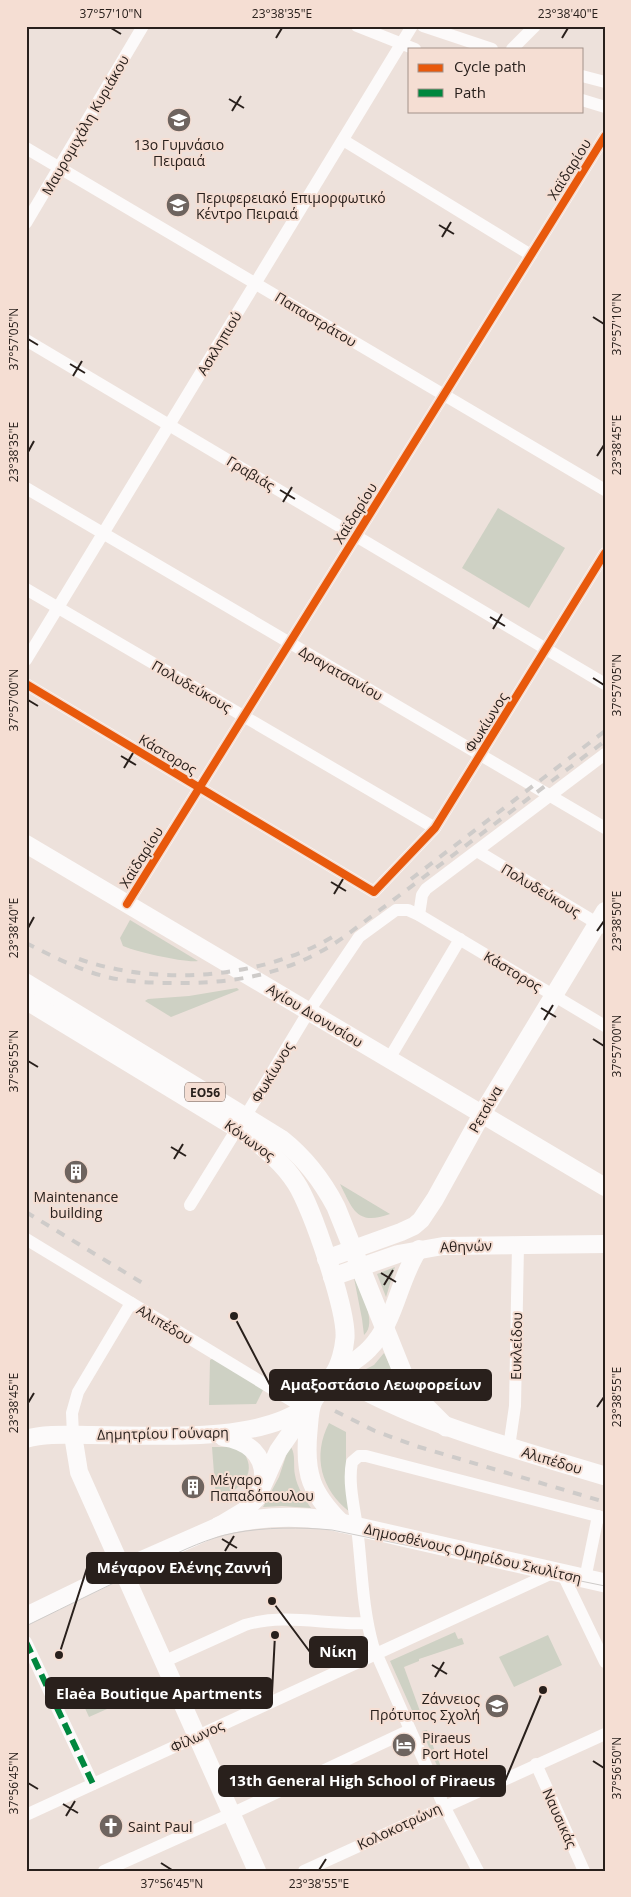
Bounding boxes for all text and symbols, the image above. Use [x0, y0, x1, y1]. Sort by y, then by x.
text: 37°57'10"N [80, 5, 142, 22]
text: 23°38'35"E [252, 5, 312, 22]
text: 23°38'40"E [538, 5, 598, 22]
legend [408, 48, 584, 112]
street label: Μαυρομιχάλη Κυριάκου [37, 51, 133, 199]
text: Cycle path [454, 56, 526, 76]
text: Path [454, 82, 486, 102]
school or university icon: 13ο Γυμνάσιο Πειραιά [166, 107, 192, 133]
place label: 13ο Γυμνάσιο Πειραιά [134, 135, 224, 170]
street label: Χαϊδαρίου [543, 135, 595, 203]
place label: Περιφερειακό Επιμορφωτικό Κέντρο Πειραιά [196, 188, 386, 223]
school or university icon: Περιφερειακό Επιμορφωτικό Κέντρο Πειραιά [165, 192, 191, 218]
street label: Παπαστράτου [272, 287, 360, 351]
text: 37°57'10"N [608, 293, 625, 355]
street label: Ασκληπιού [192, 307, 246, 379]
text: 37°57'05"N [5, 308, 22, 370]
text: 23°38'45"E [608, 415, 625, 475]
text: 23°38'35"E [5, 422, 22, 482]
street label: Γραβιάς [223, 451, 279, 495]
street label: Χαϊδαρίου [329, 479, 381, 547]
street label: Δραγατσανίου [296, 641, 386, 705]
text: 37°57'05"N [608, 654, 625, 716]
street label: Πολυδεύκους [149, 655, 236, 717]
text: 37°57'00"N [5, 669, 22, 731]
street label: Φωκίωνος [460, 688, 512, 756]
street label: Κάστορος [136, 729, 201, 779]
street label: Χαϊδαρίου [115, 823, 167, 891]
street label: Πολυδεύκους [498, 859, 584, 921]
text: 23°38'50"E [608, 891, 625, 951]
text: 23°38'40"E [5, 898, 22, 958]
street label: Κάστορος [481, 946, 546, 996]
street label: Αγίου Διονυσίου [263, 979, 367, 1051]
text: 37°57'00"N [608, 1015, 625, 1077]
text: 37°56'55"N [5, 1030, 22, 1092]
street label: Φωκίωνος [246, 1038, 298, 1106]
road number: ΕΟ56 [185, 1082, 225, 1102]
street label: Ρετσίνα [464, 1082, 506, 1136]
street label: Κόνωνος [221, 1115, 279, 1165]
building icon: Maintenance building [63, 1159, 89, 1185]
place label: Maintenance building [34, 1187, 119, 1222]
street label: Αθηνών [440, 1236, 492, 1256]
street label: Αλιπέδου [133, 1300, 197, 1348]
street label: Ευκλείδου [506, 1312, 526, 1380]
text: 23°38'55"E [608, 1367, 625, 1427]
callout: Αμαξοστάσιο Λεωφορείων [270, 1370, 491, 1400]
text: 23°38'45"E [5, 1373, 22, 1433]
text: Αμαξοστάσιο Λεωφορείων [280, 1374, 482, 1394]
street label: Δημητρίου Γούναρη [97, 1422, 229, 1444]
street label: Αλιπέδου [519, 1442, 585, 1478]
place label: Μέγαρο Παπαδόπουλου [210, 1470, 314, 1505]
building icon: Μέγαρο Παπαδόπουλου [180, 1474, 206, 1500]
street label: Δημοσθένους Ομηρίδου Σκυλίτση [363, 1519, 583, 1587]
callout: Μέγαρον Ελένης Ζαννή [87, 1553, 281, 1583]
text: Μέγαρον Ελένης Ζαννή [97, 1557, 271, 1577]
callout: Νίκη [310, 1637, 367, 1667]
text: Νίκη [319, 1641, 357, 1661]
callout: Elaėa Boutique Apartments [46, 1678, 272, 1708]
text: Elaėa Boutique Apartments [56, 1683, 262, 1703]
place label: Ζάννειος Πρότυπος Σχολή [370, 1689, 480, 1724]
school or university icon: Ζάννειος Πρότυπος Σχολή [484, 1693, 510, 1719]
street label: Φίλωνος [167, 1715, 227, 1757]
place label: Piraeus Port Hotel [422, 1728, 488, 1763]
hotel icon: Piraeus Port Hotel [391, 1732, 417, 1758]
text: 37°56'50"N [608, 1737, 625, 1799]
text: 37°56'45"N [5, 1752, 22, 1814]
callout: 13th General High School of Piraeus [219, 1766, 505, 1796]
text: 13th General High School of Piraeus [229, 1770, 495, 1790]
street label: Ναυσικάς [538, 1785, 582, 1851]
street label: Κολοκοτρώνη [354, 1798, 444, 1854]
church icon: Saint Paul [98, 1813, 124, 1839]
place label: Saint Paul [128, 1817, 193, 1836]
text: 37°56'45"N [141, 1875, 203, 1892]
text: 23°38'55"E [289, 1875, 349, 1892]

